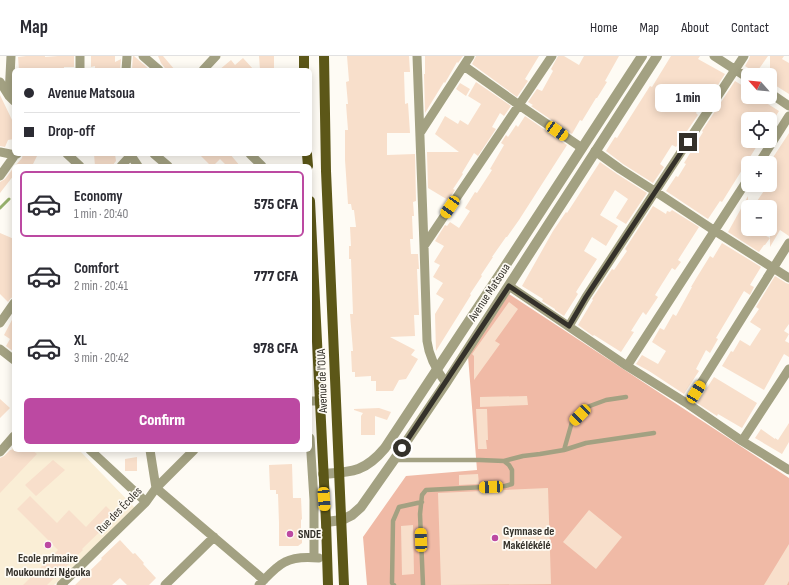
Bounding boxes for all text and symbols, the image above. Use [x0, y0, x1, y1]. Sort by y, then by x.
text: Map [20, 16, 48, 39]
text: Home [590, 19, 618, 36]
text: Map [640, 19, 659, 36]
text: About [681, 19, 709, 36]
text: Contact [731, 19, 769, 36]
north arrow [741, 68, 777, 104]
map controls [741, 68, 777, 236]
text: Avenue Matsoua [48, 84, 135, 103]
callout: 1 min [655, 84, 721, 112]
text: 1 min [676, 90, 700, 106]
button: locate [741, 112, 777, 148]
car [544, 119, 570, 143]
text: Drop-off [48, 122, 95, 141]
route end [679, 133, 697, 151]
button: + [741, 156, 777, 192]
icon: car [26, 186, 62, 222]
text: Economy [74, 187, 123, 206]
car [438, 194, 462, 220]
text: 575 CFA [254, 195, 298, 214]
button: − [741, 200, 777, 236]
text: 1 min · 20:40 [74, 206, 128, 222]
icon: car [26, 258, 62, 294]
text: Comfort [74, 259, 119, 278]
street label: Avenue Matsoua [465, 260, 514, 325]
text: 777 CFA [254, 267, 298, 286]
text: 2 min · 20:41 [74, 278, 128, 294]
icon: car [26, 330, 62, 366]
text: XL [74, 331, 87, 350]
text: 978 CFA [253, 339, 298, 358]
street label: Avenue de l'OUA [314, 348, 331, 414]
text: 3 min · 20:42 [74, 350, 129, 366]
car [685, 379, 707, 405]
button: Confirm [24, 398, 300, 444]
car [567, 402, 593, 428]
route start [393, 439, 411, 457]
car [479, 480, 503, 494]
street label: Rue des Écoles [93, 484, 145, 537]
car [317, 487, 331, 511]
place label: Gymnase de Makélékélé [503, 524, 554, 553]
place label: SNDE [298, 527, 321, 542]
car [415, 528, 427, 552]
marker: SNDE [285, 529, 295, 539]
marker: Gymnase de Makélékélé [490, 533, 500, 543]
marker: Ecole primaire Moukoundzi Ngouka [43, 540, 53, 550]
place label: Ecole primaire Moukoundzi Ngouka [6, 551, 90, 580]

